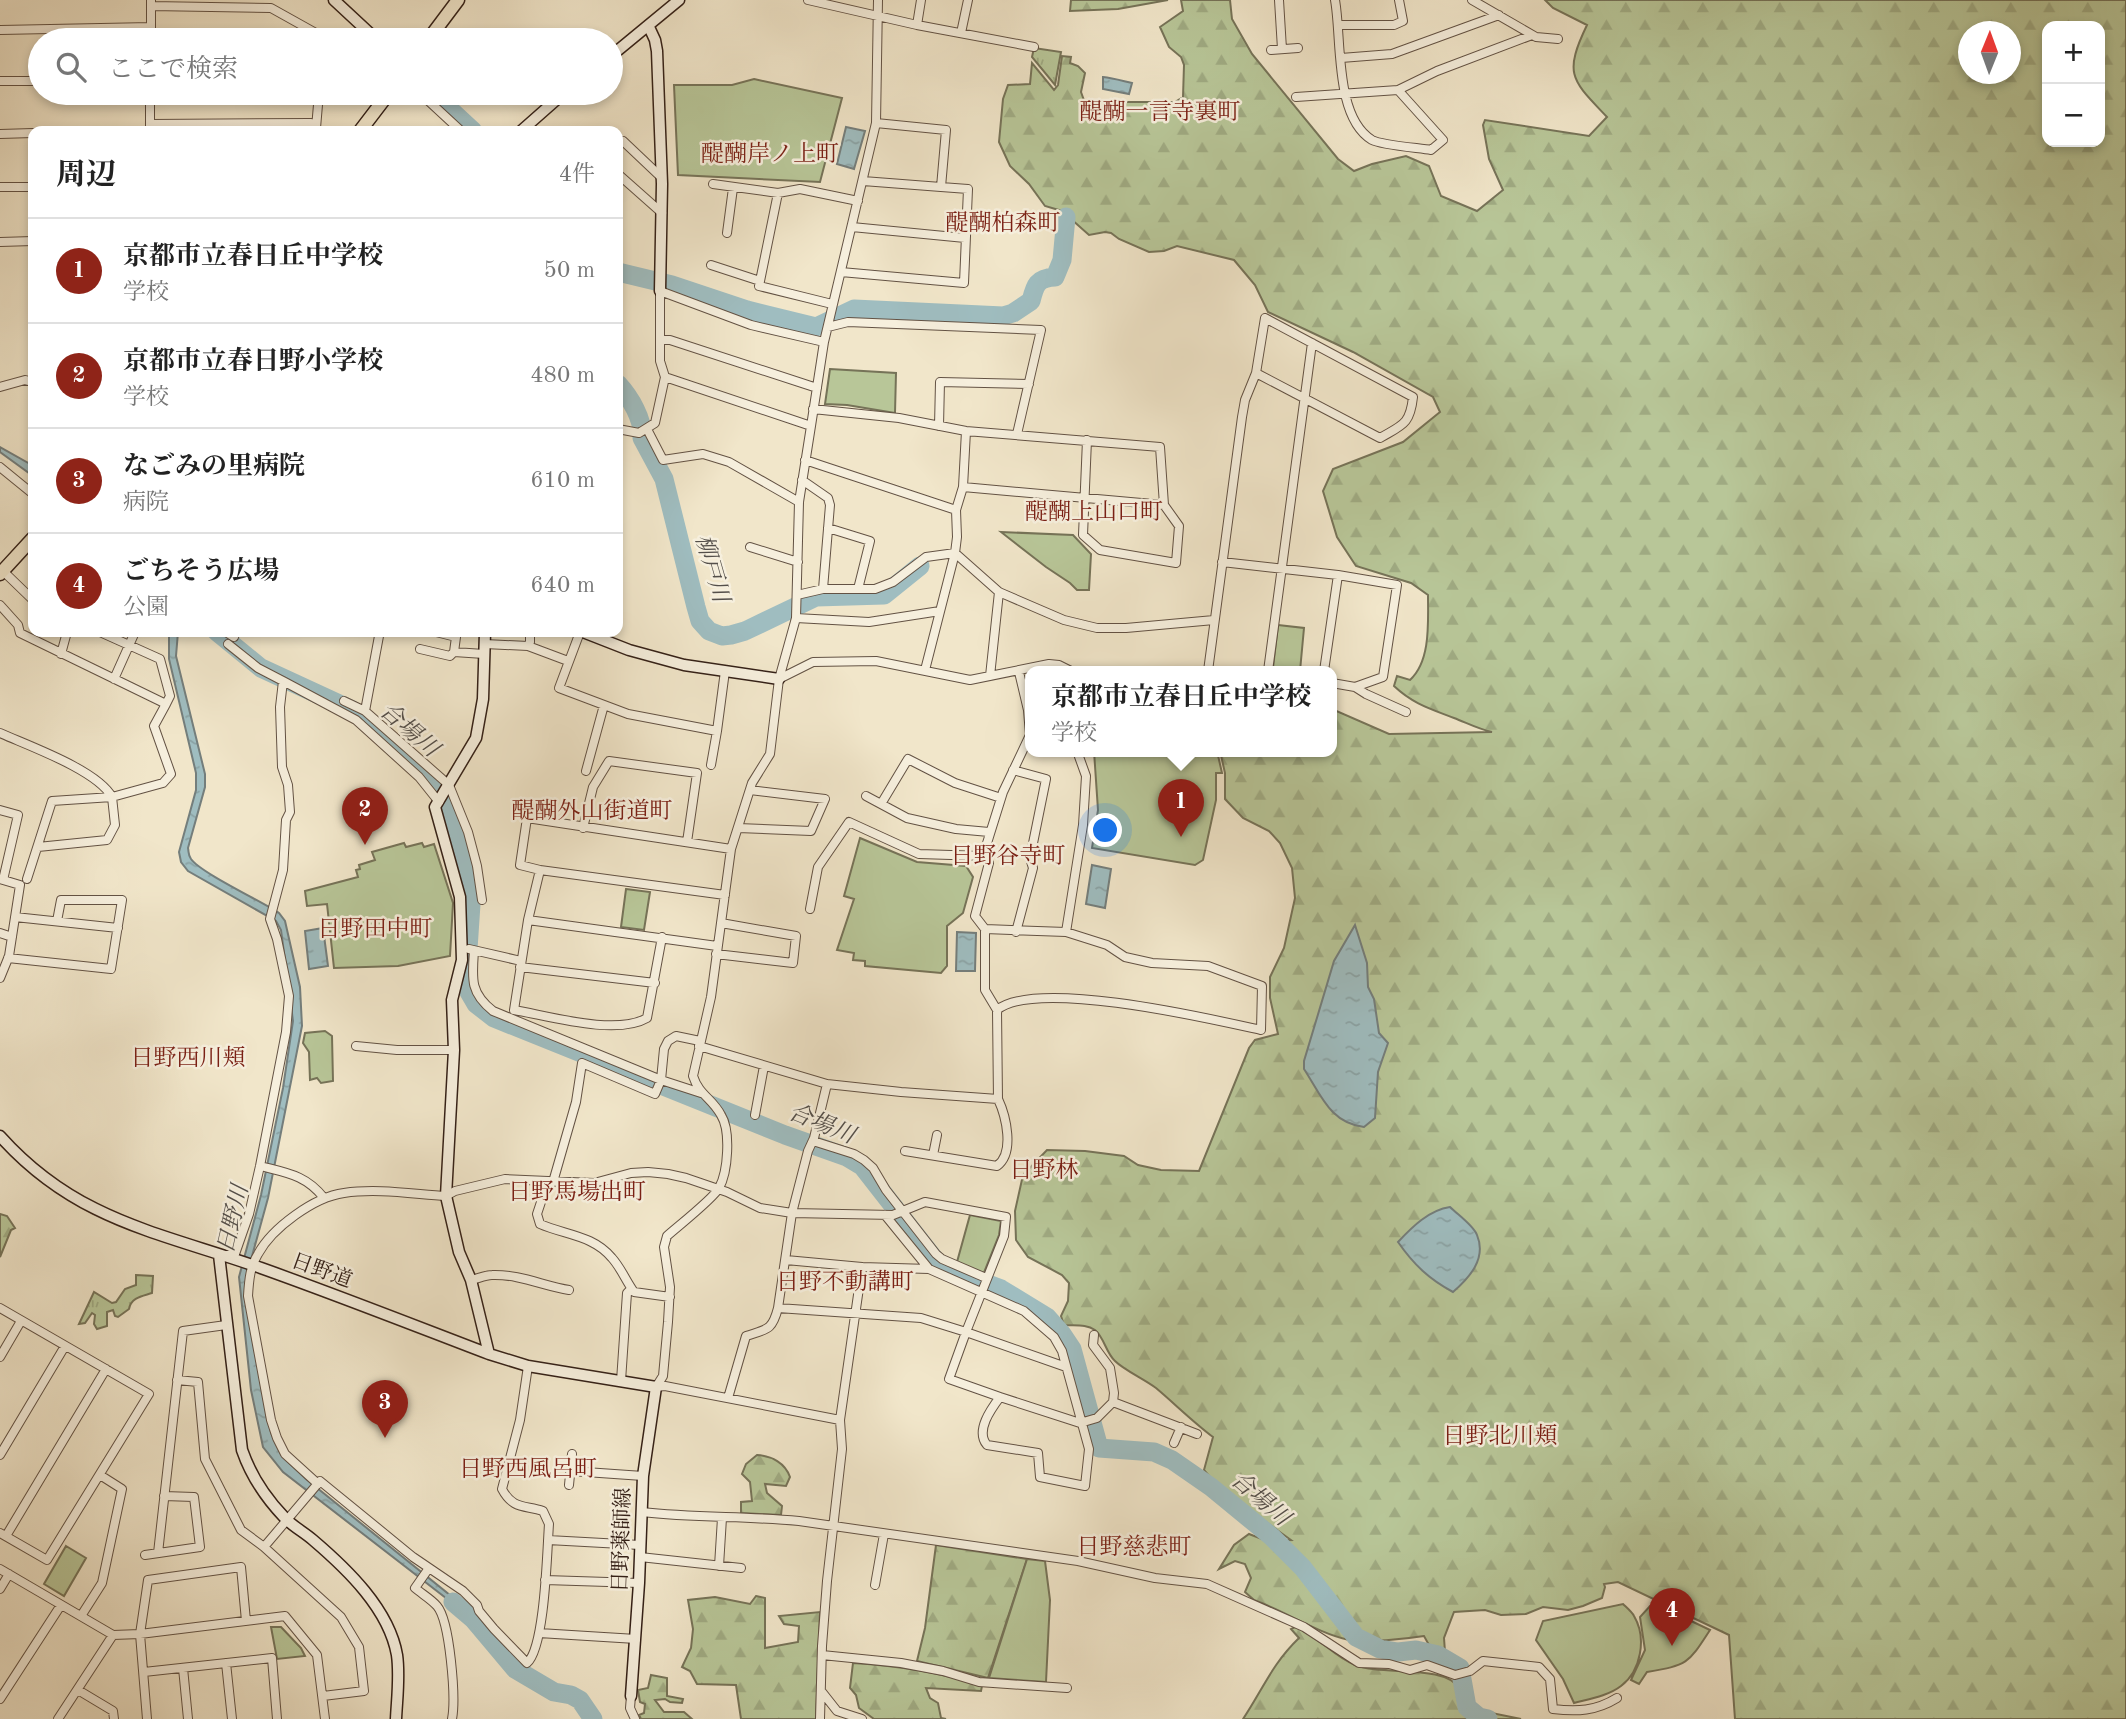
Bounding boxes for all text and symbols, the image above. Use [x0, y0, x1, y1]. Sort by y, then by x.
north arrow [1958, 21, 2021, 84]
map controls [2042, 21, 2105, 147]
button: + [2042, 21, 2105, 84]
search box [28, 28, 623, 105]
icon: search [52, 48, 90, 86]
text: ここで検索 [108, 57, 238, 83]
button: − [2042, 84, 2105, 147]
district label: 醍醐一言寺裏町 [1080, 99, 1241, 124]
district label: 醍醐岸ノ上町 [701, 141, 839, 166]
text: 周辺 [56, 161, 116, 191]
text: 4件 [559, 163, 595, 186]
district label: 醍醐柏森町 [946, 210, 1061, 235]
text: 京都市立春日丘中学校 [123, 244, 383, 270]
text: 1 [72, 259, 86, 282]
text: 50 m [544, 259, 595, 282]
text: 学校 [123, 281, 169, 304]
text: 京都市立春日野小学校 [123, 349, 383, 375]
text: 2 [72, 364, 86, 387]
text: 480 m [530, 364, 595, 387]
text: 学校 [123, 386, 169, 409]
text: なごみの里病院 [123, 454, 305, 480]
text: 3 [72, 469, 86, 492]
text: 610 m [530, 469, 595, 492]
text: 病院 [123, 491, 169, 514]
district label: 醍醐上山口町 [1025, 499, 1163, 524]
water label: 柳戸川 [691, 532, 735, 608]
text: ごちそう広場 [123, 559, 279, 585]
text: 4 [72, 574, 86, 597]
text: 640 m [530, 574, 595, 597]
text: 公園 [123, 596, 169, 619]
popup [1025, 666, 1337, 757]
text: 京都市立春日丘中学校 [1051, 685, 1311, 711]
water label: 合場川 [375, 697, 446, 763]
text: 学校 [1051, 722, 1097, 745]
pin: 1 [1158, 779, 1204, 837]
pin: 2 [342, 787, 388, 845]
district label: 醍醐外山街道町 [512, 798, 673, 823]
your location [1088, 813, 1122, 847]
district label: 日野谷寺町 [951, 843, 1066, 868]
district label: 日野田中町 [318, 916, 433, 941]
district label: 日野西川頬 [131, 1045, 246, 1070]
water label: 合場川 [785, 1099, 861, 1149]
district label: 日野林 [1010, 1157, 1079, 1182]
district label: 日野馬場出町 [508, 1179, 646, 1204]
water label: 日野川 [214, 1180, 253, 1256]
street label: 日野道 [288, 1249, 355, 1292]
district label: 日野不動講町 [776, 1269, 914, 1294]
pin: 3 [362, 1380, 408, 1438]
district label: 日野北川頬 [1443, 1423, 1558, 1448]
district label: 日野西風呂町 [459, 1457, 597, 1481]
water label: 合場川 [1226, 1466, 1297, 1532]
street label: 日野薬師線 [608, 1487, 635, 1593]
district label: 日野慈悲町 [1077, 1534, 1192, 1559]
pin: 4 [1649, 1588, 1695, 1646]

